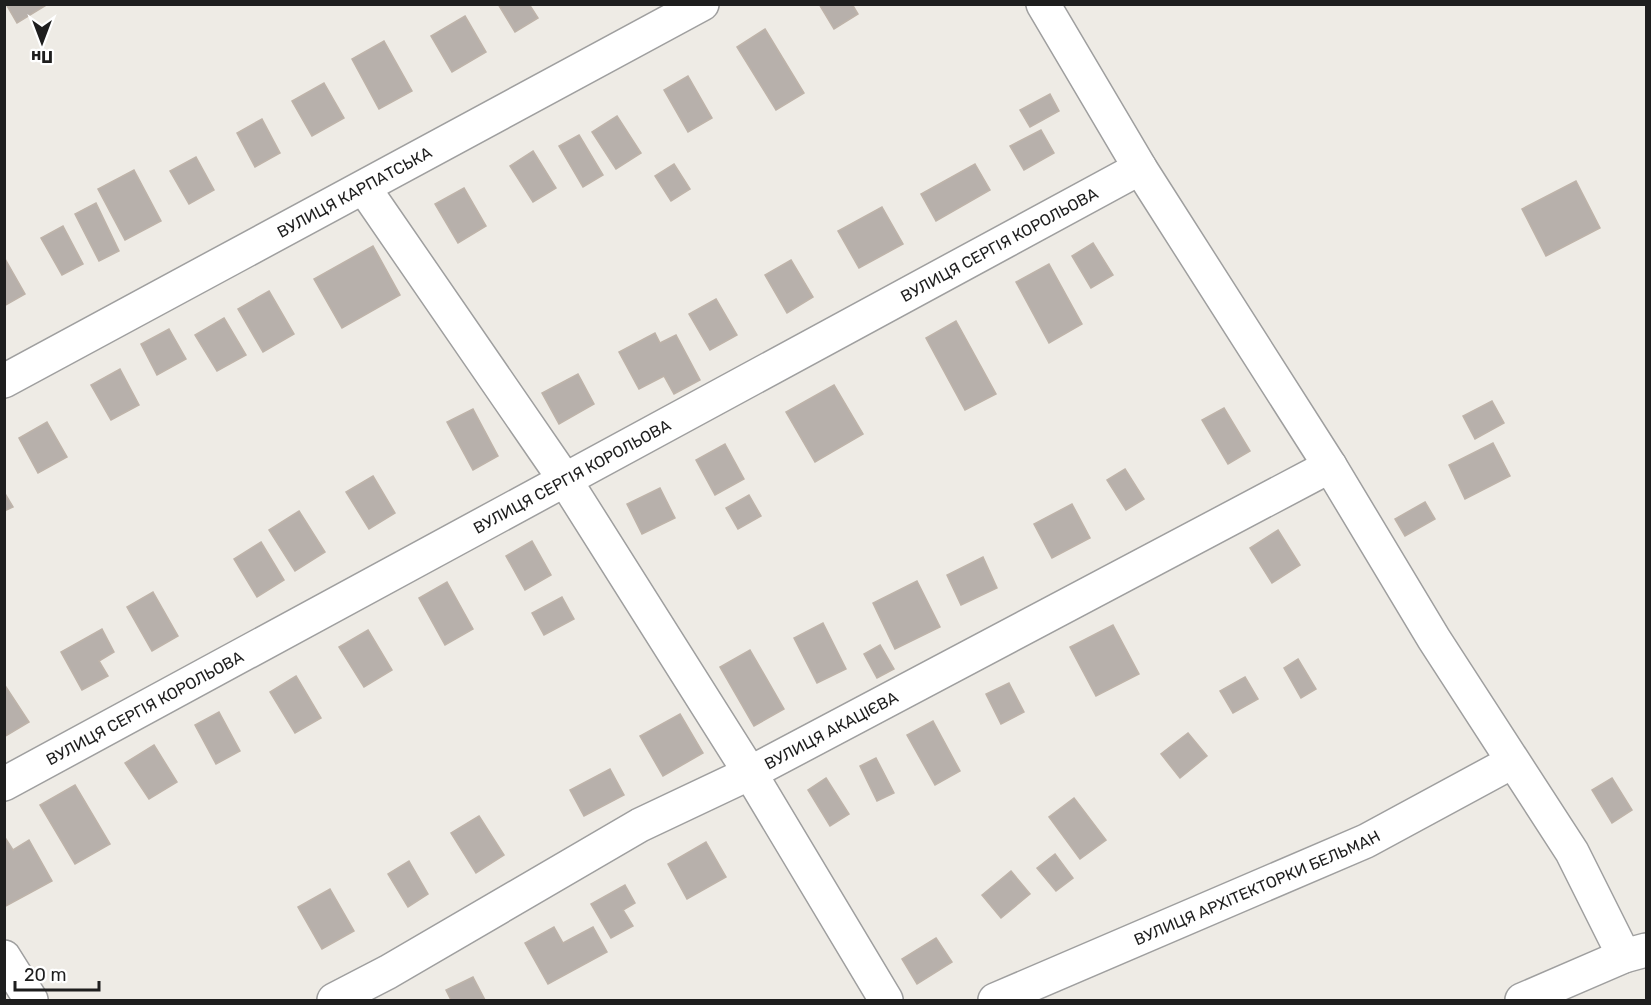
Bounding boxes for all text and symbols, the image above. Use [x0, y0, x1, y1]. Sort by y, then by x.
north arrow [12, 12, 72, 72]
text: Пн [31, 47, 53, 66]
street label: ВУЛИЦЯ КАРПАТСЬКА [274, 143, 435, 242]
street label: ВУЛИЦЯ СЕРГІЯ КОРОЛЬОВА [897, 184, 1102, 306]
street label: ВУЛИЦЯ СЕРГІЯ КОРОЛЬОВА [470, 415, 674, 538]
street label: ВУЛИЦЯ СЕРГІЯ КОРОЛЬОВА [43, 647, 247, 769]
street label: ВУЛИЦЯ АКАЦІЄВА [761, 687, 902, 774]
street label: ВУЛИЦЯ АРХІТЕКТОРКИ БЕЛЬМАН [1131, 826, 1383, 949]
scale bar [15, 954, 99, 992]
text: 20 m [24, 964, 66, 986]

